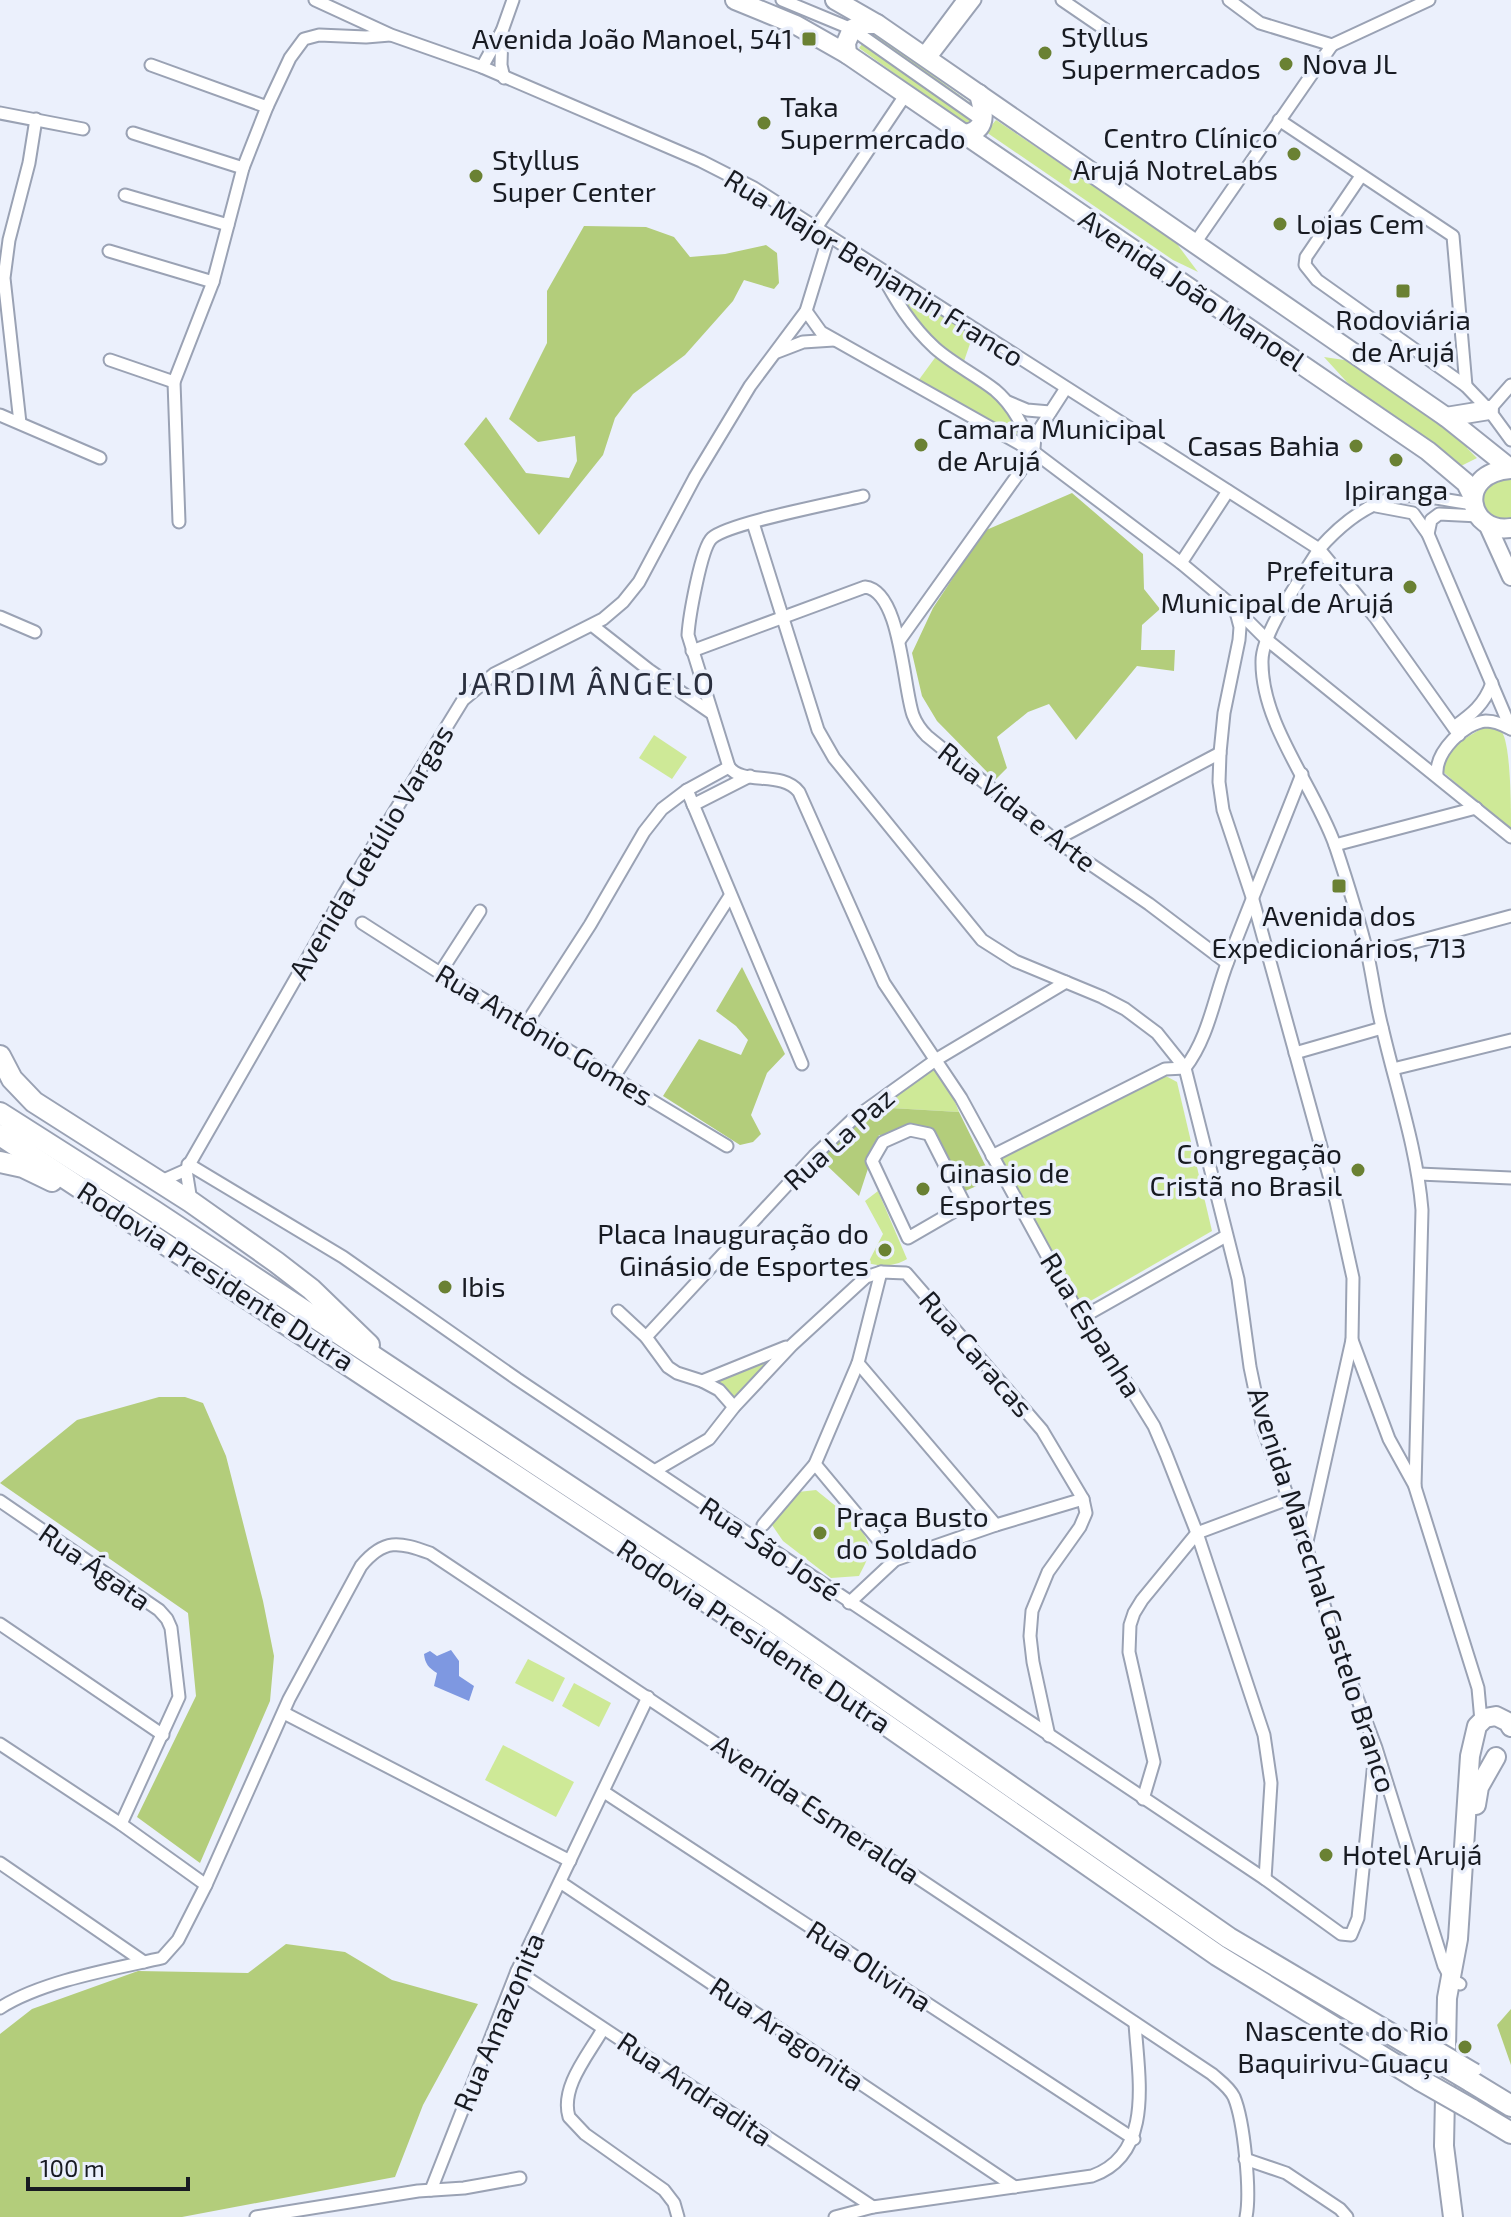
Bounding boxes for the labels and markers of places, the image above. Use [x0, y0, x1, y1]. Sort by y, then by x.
place label: Styllus Supermercados [1061, 19, 1261, 85]
place label: Avenida João Manoel, 541 [472, 21, 793, 55]
marker: Avenida João Manoel, 541 [800, 30, 818, 48]
marker: Styllus Supermercados [1036, 44, 1054, 62]
place label: Nova JL [1302, 46, 1397, 80]
marker: Nova JL [1277, 55, 1295, 73]
place label: Taka Supermercado [780, 89, 966, 155]
marker: Taka Supermercado [755, 114, 773, 132]
place label: Centro Clínico Arujá NotreLabs [1073, 120, 1278, 186]
place label: Styllus Super Center [492, 142, 656, 208]
marker: Centro Clínico Arujá NotreLabs [1285, 145, 1303, 163]
marker: Styllus Super Center [467, 167, 485, 185]
place label: Lojas Cem [1296, 206, 1425, 240]
marker: Lojas Cem [1271, 215, 1289, 233]
marker: Rodoviária de Arujá [1394, 282, 1412, 300]
place label: Rodoviária de Arujá [1335, 302, 1471, 368]
place label: Camara Municipal de Arujá [937, 411, 1166, 477]
place label: Casas Bahia [1187, 428, 1340, 462]
marker: Camara Municipal de Arujá [912, 436, 930, 454]
marker: Casas Bahia [1347, 437, 1365, 455]
marker: Ipiranga [1387, 451, 1405, 469]
place label: Ipiranga [1344, 472, 1448, 506]
place label: Prefeitura Municipal de Arujá [1161, 553, 1394, 619]
marker: Prefeitura Municipal de Arujá [1401, 578, 1419, 596]
marker: Avenida dos Expedicionários, 713 [1330, 877, 1348, 895]
place label: Avenida dos Expedicionários, 713 [1212, 898, 1466, 964]
place label: Congregação Cristã no Brasil [1149, 1136, 1343, 1202]
place label: Ginasio de Esportes [939, 1155, 1070, 1221]
marker: Congregação Cristã no Brasil [1349, 1161, 1367, 1179]
marker: Ginasio de Esportes [914, 1180, 932, 1198]
place label: Placa Inauguração do Ginásio de Esportes [597, 1216, 869, 1282]
marker: Placa Inauguração do Ginásio de Esportes [876, 1241, 894, 1259]
place label: Ibis [461, 1269, 505, 1303]
marker: Ibis [436, 1278, 454, 1296]
place label: Praça Busto do Soldado [836, 1499, 989, 1565]
marker: Praça Busto do Soldado [811, 1524, 829, 1542]
place label: Hotel Arujá [1342, 1837, 1482, 1871]
marker: Hotel Arujá [1317, 1846, 1335, 1864]
place label: Nascente do Rio Baquirivu-Guaçu [1237, 2013, 1449, 2080]
marker: Nascente do Rio Baquirivu-Guaçu [1456, 2038, 1474, 2056]

